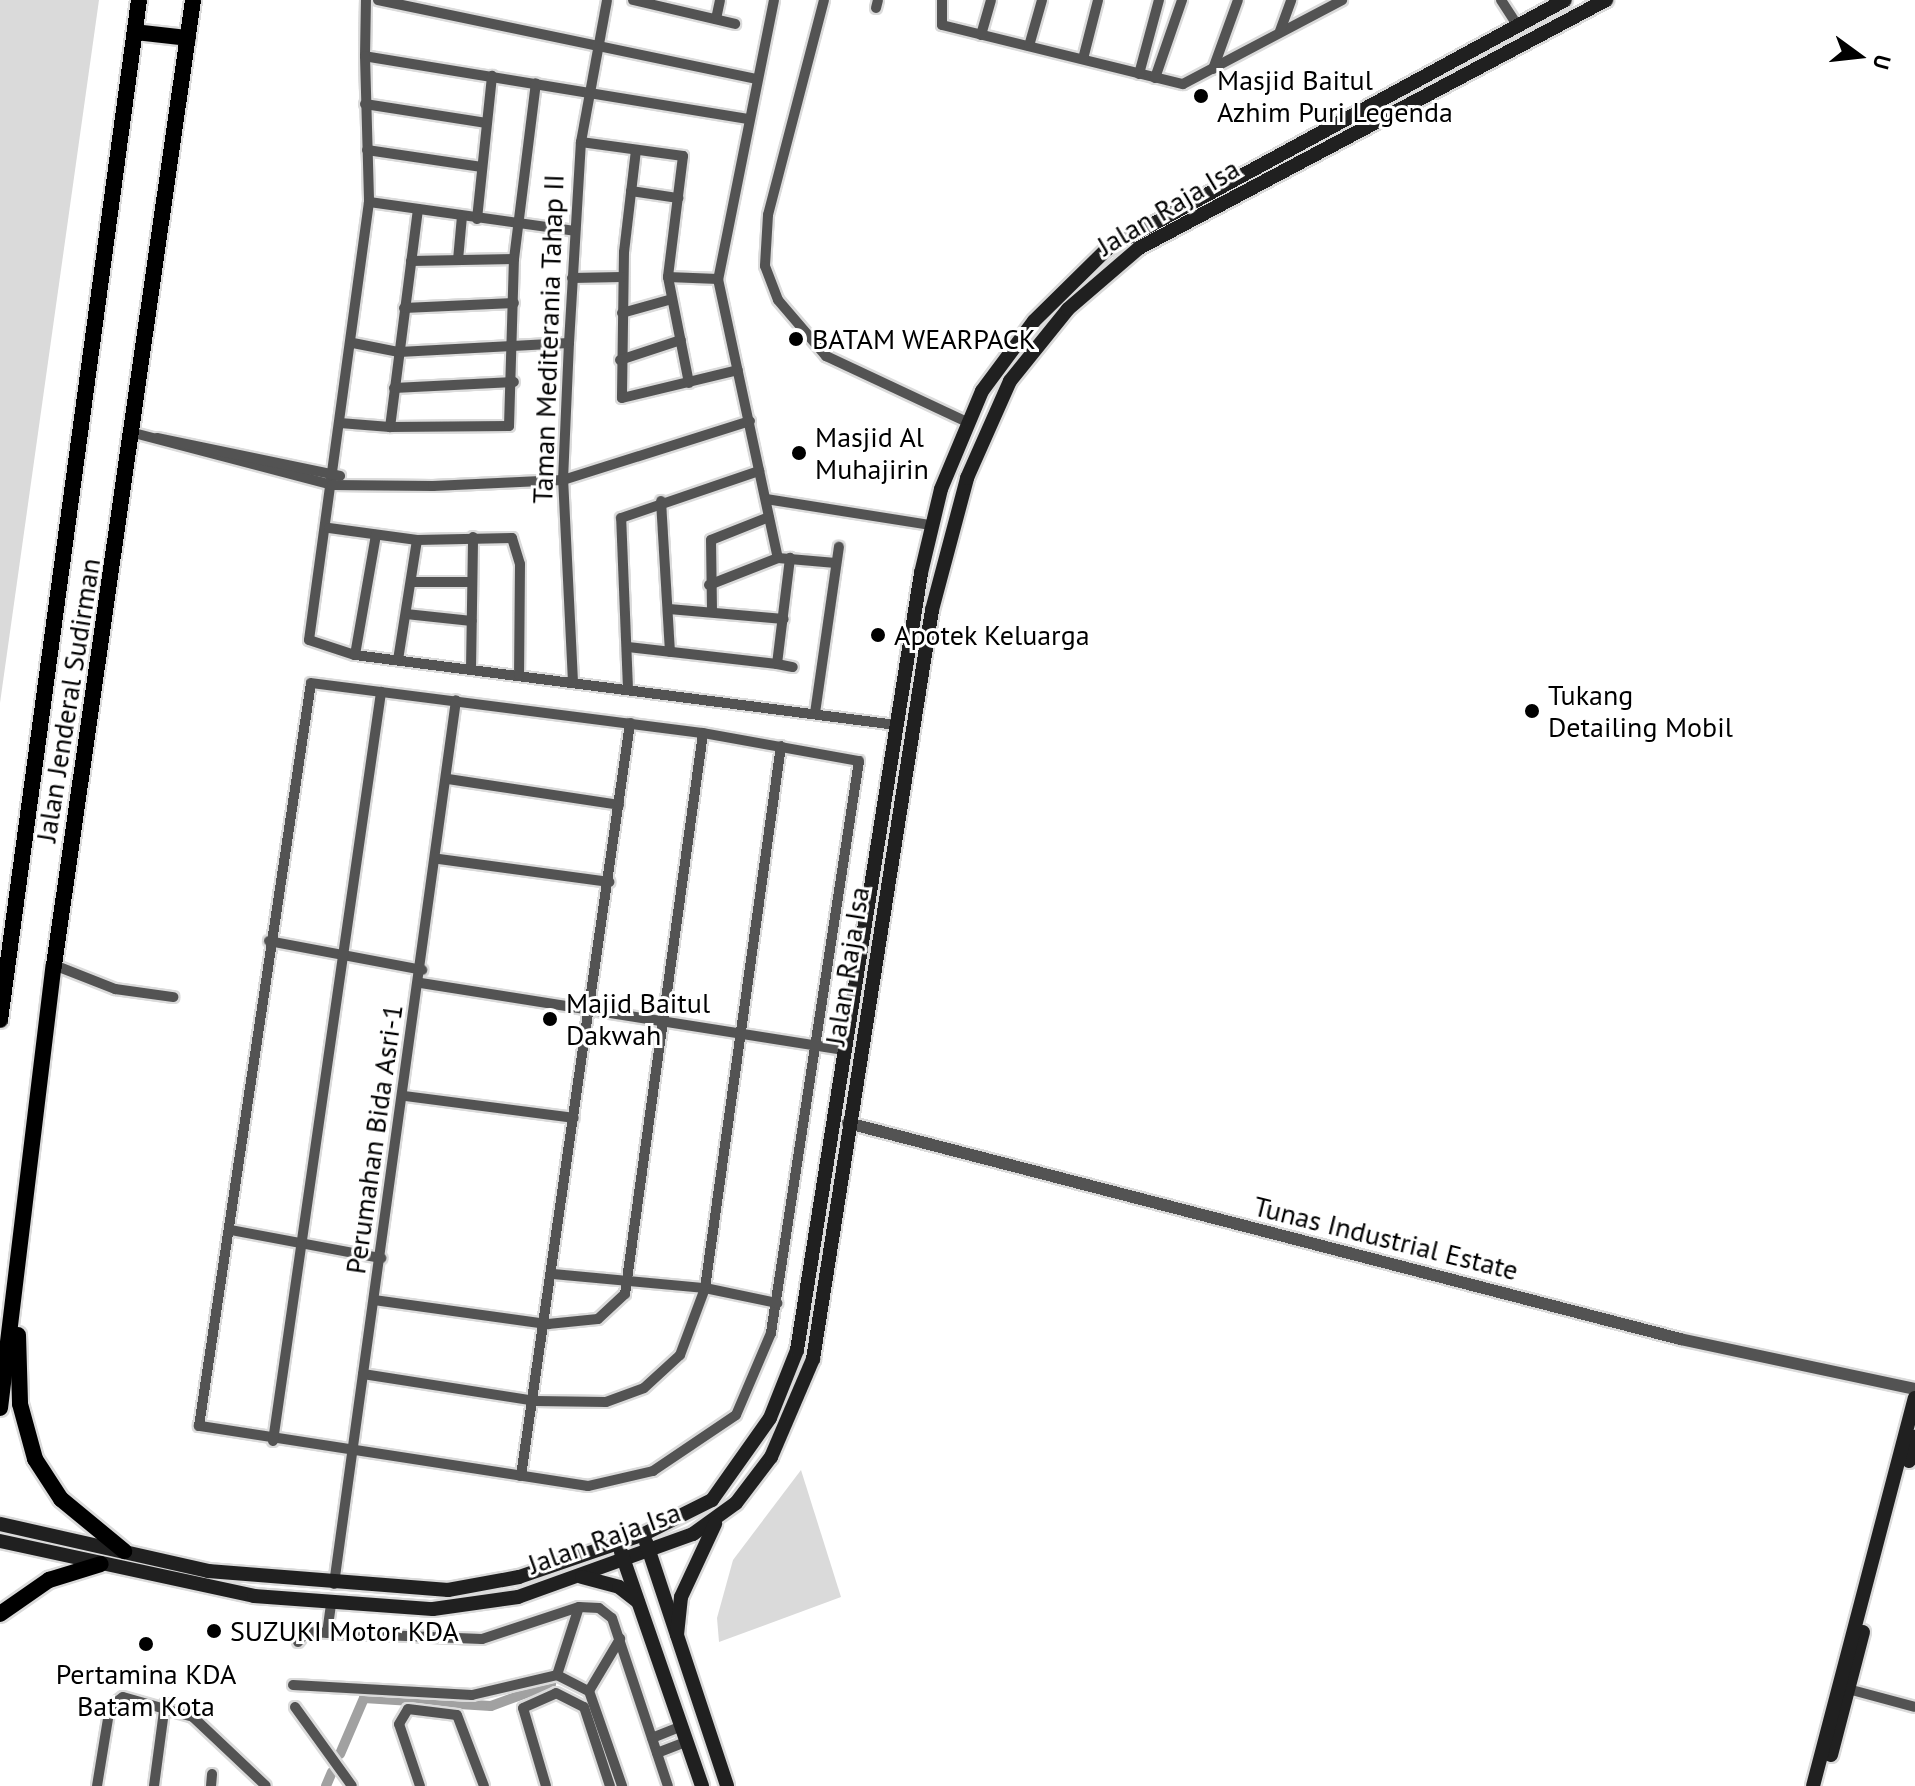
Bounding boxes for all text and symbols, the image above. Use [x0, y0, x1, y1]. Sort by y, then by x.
north arrow [1819, 16, 1899, 96]
text: U [1867, 52, 1897, 72]
place label: Masjid Baitul Azhim Puri Legenda [1217, 63, 1453, 129]
marker: Masjid Baitul Azhim Puri Legenda [1192, 87, 1210, 105]
street label: Jalan Raja Isa [1091, 151, 1245, 263]
street label: Taman Mediterania Tahap II [525, 173, 571, 505]
place label: BATAM WEARPACK [812, 322, 1036, 356]
marker: BATAM WEARPACK [787, 330, 805, 348]
place label: Masjid Al Muhajirin [815, 420, 929, 486]
marker: Masjid Al Muhajirin [790, 444, 808, 462]
street label: Jalan Jenderal Sudirman [29, 556, 107, 844]
place label: Apotek Keluarga [894, 618, 1090, 652]
marker: Apotek Keluarga [869, 626, 887, 644]
place label: Tukang Detailing Mobil [1548, 678, 1733, 744]
marker: Tukang Detailing Mobil [1523, 702, 1541, 720]
street label: Jalan Raja Isa [818, 884, 876, 1048]
place label: Majid Baitul Dakwah [566, 986, 710, 1052]
street label: Perumahan Bida Asri-1 [338, 1002, 410, 1276]
marker: Majid Baitul Dakwah [541, 1010, 559, 1028]
street label: Tunas Industrial Estate [1250, 1189, 1522, 1287]
street label: Jalan Raja Isa [523, 1495, 685, 1581]
place label: SUZUKI Motor KDA [230, 1614, 459, 1648]
marker: SUZUKI Motor KDA [205, 1622, 223, 1640]
marker: Pertamina KDA Batam Kota [137, 1635, 155, 1653]
place label: Pertamina KDA Batam Kota [56, 1657, 236, 1723]

